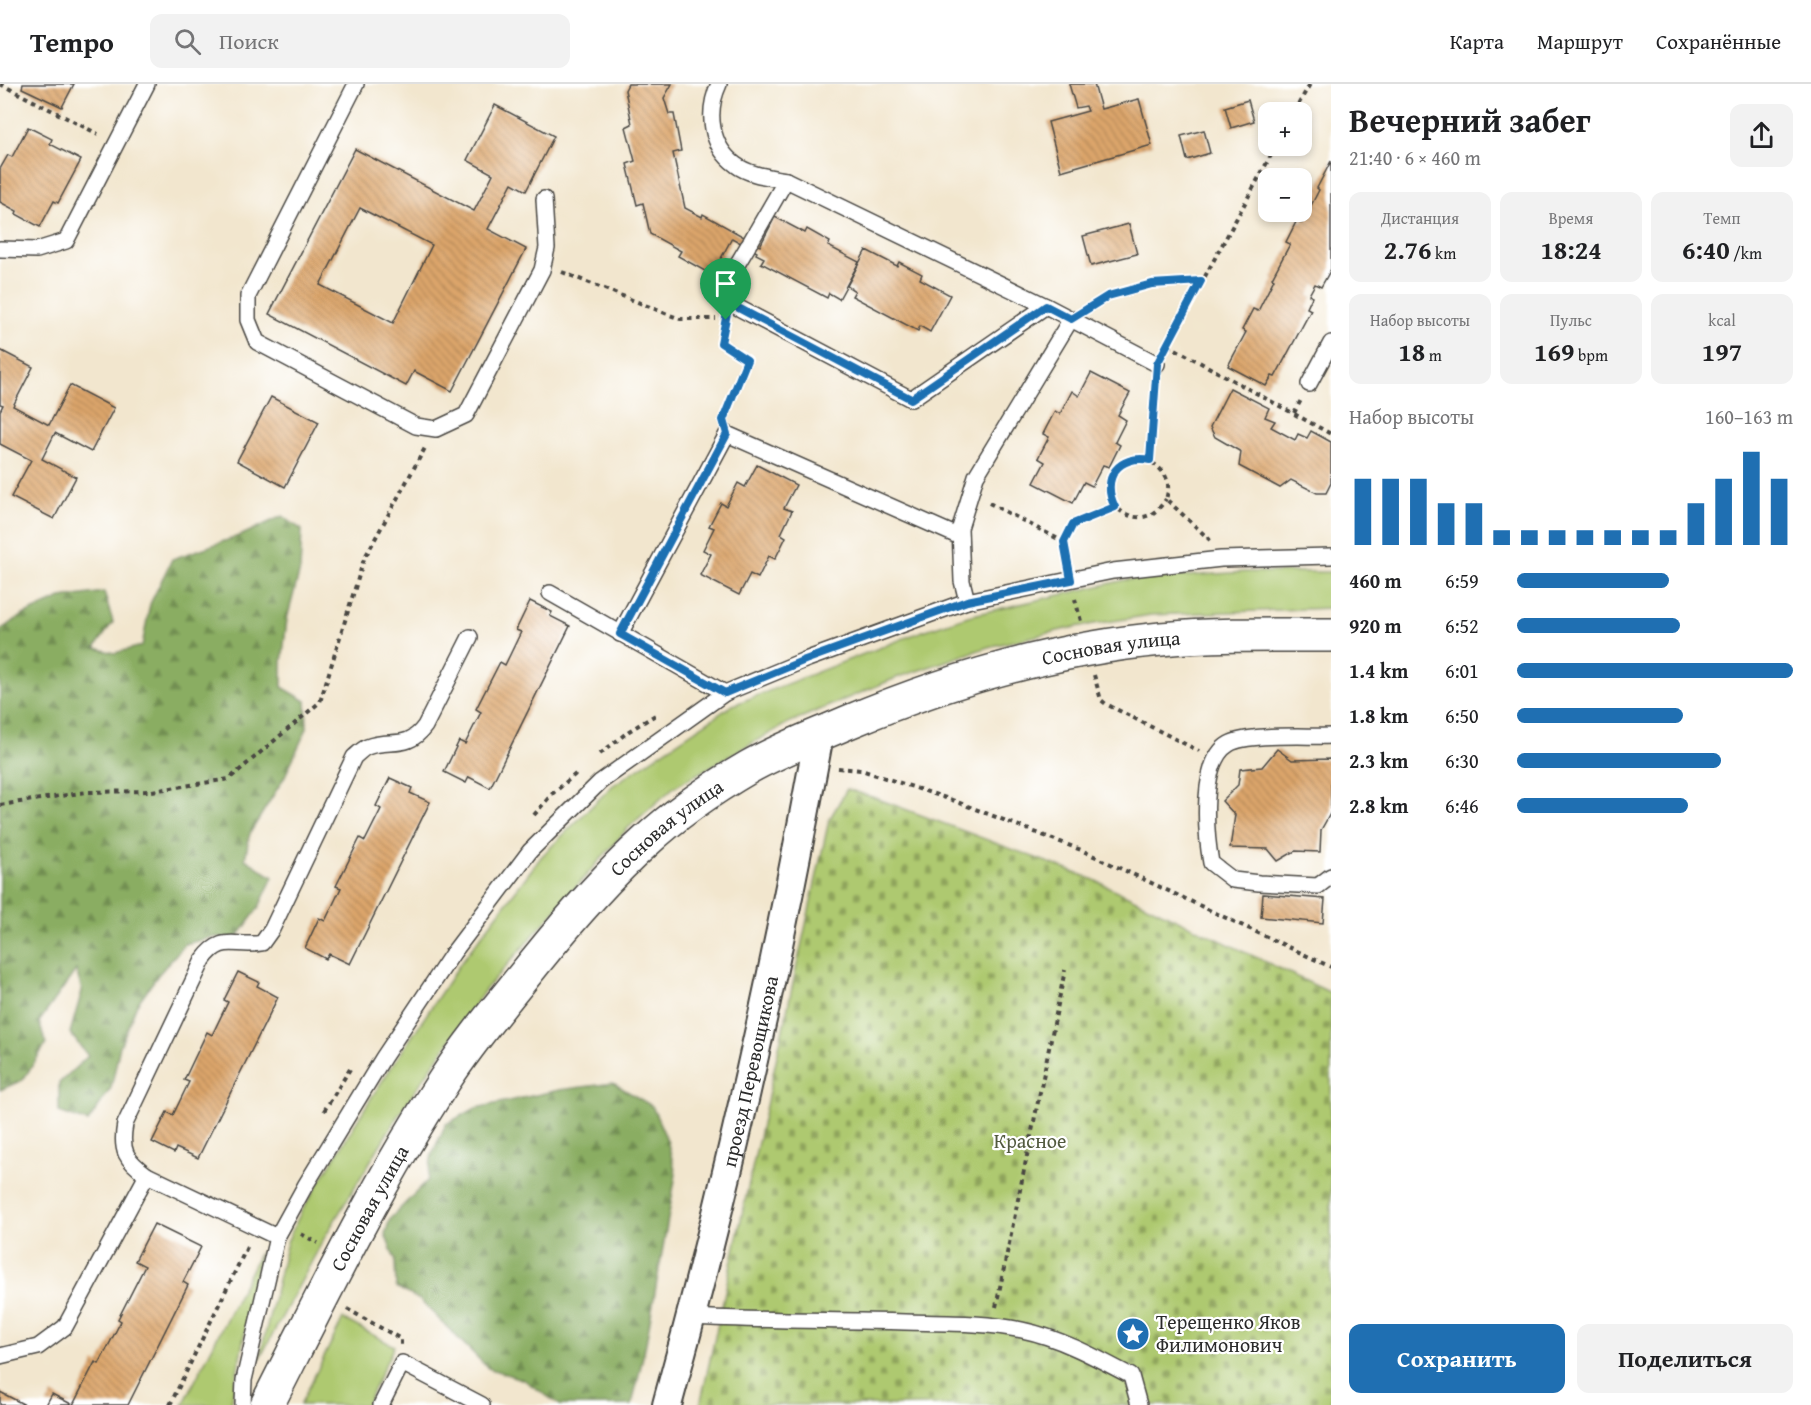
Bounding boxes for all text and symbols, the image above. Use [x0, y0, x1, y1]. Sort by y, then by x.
search box [150, 14, 570, 68]
text: Tempo [30, 21, 114, 62]
icon: search [171, 25, 204, 58]
text: Поиск [219, 25, 279, 57]
text: Карта [1450, 26, 1504, 57]
text: Маршрут [1537, 26, 1623, 57]
text: Сохранённые [1656, 26, 1781, 57]
text: Вечерний забег [1349, 96, 1591, 144]
map controls [1258, 102, 1312, 222]
button: + [1258, 102, 1312, 156]
button: share [1730, 104, 1793, 167]
text: 21:40 · 6 × 460 m [1349, 143, 1481, 172]
button: − [1258, 168, 1312, 222]
text: Дистанция [1381, 206, 1459, 230]
text: Время [1549, 206, 1593, 230]
text: Темп [1704, 206, 1740, 230]
text: 2.76 [1384, 230, 1432, 269]
text: 18:24 [1540, 230, 1602, 269]
text: 6:40 [1682, 230, 1730, 269]
text: km [1432, 241, 1456, 265]
text: /km [1730, 241, 1762, 265]
pin [700, 258, 751, 320]
icon: arrive [709, 267, 742, 300]
text: Набор высоты [1370, 308, 1470, 332]
text: Пульс [1550, 308, 1592, 332]
text: kcal [1708, 308, 1736, 332]
text: 18 [1398, 332, 1425, 371]
text: 169 [1534, 332, 1574, 371]
text: 197 [1702, 332, 1742, 371]
text: m [1425, 343, 1442, 367]
text: bpm [1574, 343, 1608, 367]
text: Набор высоты [1349, 402, 1474, 431]
text: 160–163 m [1705, 402, 1793, 431]
text: 460 m [1349, 566, 1402, 595]
text: 6:59 [1445, 566, 1479, 595]
text: 920 m [1349, 611, 1402, 640]
text: 6:52 [1445, 611, 1479, 640]
street label: Сосновая улица [1039, 623, 1182, 672]
text: 1.4 km [1349, 656, 1408, 685]
text: 6:01 [1445, 656, 1479, 685]
text: 1.8 km [1349, 701, 1408, 730]
text: 6:50 [1445, 701, 1479, 730]
text: 2.3 km [1349, 746, 1408, 775]
text: 6:30 [1445, 746, 1479, 775]
street label: Сосновая улица [603, 771, 729, 882]
text: 2.8 km [1349, 791, 1408, 820]
text: 6:46 [1445, 791, 1479, 820]
street label: проезд Перевощикова [714, 972, 785, 1170]
park label: Красное [994, 1126, 1066, 1155]
street label: Сосновая улица [323, 1139, 416, 1276]
place label: Терещенко Яков Филимонович [1156, 1307, 1300, 1359]
place icon: Терещенко Яков Филимонович [1115, 1316, 1151, 1352]
button: Сохранить [1349, 1324, 1565, 1393]
button: Поделиться [1577, 1324, 1793, 1393]

